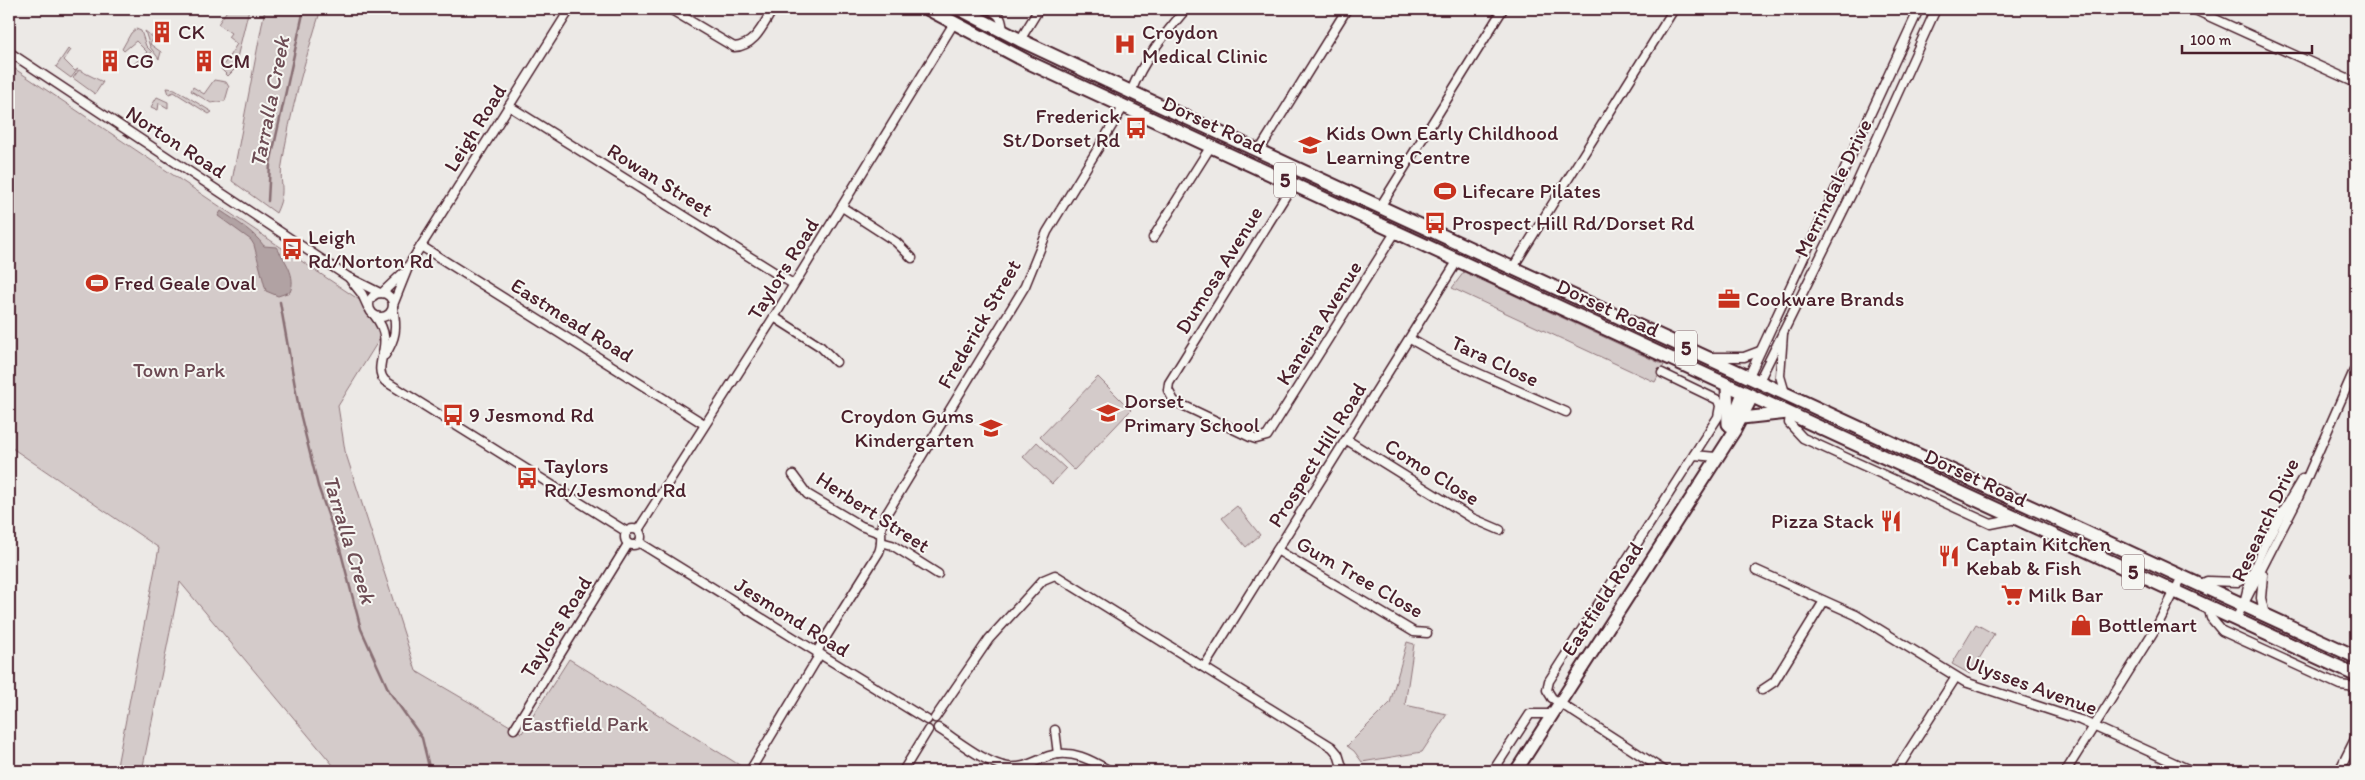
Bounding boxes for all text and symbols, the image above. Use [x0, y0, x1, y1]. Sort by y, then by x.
building icon: CK [149, 19, 175, 45]
place label: CK [178, 19, 205, 44]
place label: Croydon Medical Clinic [1142, 19, 1268, 68]
scale bar [2182, 22, 2312, 54]
hospital icon: Croydon Medical Clinic [1112, 31, 1138, 57]
text: 100 m [2190, 31, 2232, 49]
water label: Tarralla Creek [244, 33, 296, 170]
building icon: CG [97, 48, 123, 74]
place label: CG [126, 48, 154, 73]
building icon: CM [191, 48, 217, 74]
place label: CM [220, 48, 250, 73]
street label: Leigh Road [438, 79, 512, 176]
street label: Dorset Road [1159, 90, 1270, 159]
street label: Norton Road [122, 100, 231, 183]
place label: Frederick St/Dorset Rd [1002, 103, 1120, 152]
bus stop icon: Frederick St/Dorset Rd [1123, 115, 1149, 141]
street label: Merrindale Drive [1788, 115, 1877, 261]
place label: Kids Own Early Childhood Learning Centre [1326, 120, 1559, 169]
school or university icon: Kids Own Early Childhood Learning Centre [1297, 132, 1323, 158]
street label: Rowan Street [603, 137, 718, 222]
road number: 5 [1274, 162, 1296, 198]
sports icon: Lifecare Pilates [1432, 178, 1458, 204]
place label: Lifecare Pilates [1462, 178, 1601, 203]
street label: Dumosa Avenue [1169, 201, 1268, 338]
bus stop icon: Prospect Hill Rd/Dorset Rd [1422, 210, 1448, 236]
place label: Prospect Hill Rd/Dorset Rd [1452, 210, 1695, 235]
street label: Taylors Road [742, 213, 824, 324]
place label: Leigh Rd/Norton Rd [308, 224, 434, 273]
bus stop icon: Leigh Rd/Norton Rd [279, 236, 305, 262]
street label: Frederick Street [931, 255, 1026, 393]
street label: Kaneira Avenue [1270, 256, 1367, 389]
sports icon: Fred Geale Oval [84, 270, 110, 296]
place label: Fred Geale Oval [114, 270, 256, 295]
street label: Eastmead Road [506, 272, 638, 367]
street label: Dorset Road [1553, 273, 1664, 342]
office icon: Cookware Brands [1716, 286, 1742, 312]
place label: Cookware Brands [1746, 286, 1904, 311]
street label: Tara Close [1448, 329, 1543, 392]
road number: 5 [1675, 330, 1697, 366]
park label: Town Park [133, 357, 225, 382]
street label: Prospect Hill Road [1262, 378, 1371, 532]
place label: Dorset Primary School [1124, 388, 1260, 437]
school or university icon: Dorset Primary School [1095, 400, 1121, 426]
bus stop icon: 9 Jesmond Rd [440, 402, 466, 428]
place label: 9 Jesmond Rd [469, 402, 594, 427]
place label: Croydon Gums Kindergarten [841, 403, 974, 452]
school or university icon: Croydon Gums Kindergarten [978, 415, 1004, 441]
street label: Como Close [1380, 433, 1484, 510]
street label: Dorset Road [1921, 443, 2032, 512]
place label: Taylors Rd/Jesmond Rd [544, 453, 686, 502]
street label: Research Drive [2225, 454, 2304, 586]
bus stop icon: Taylors Rd/Jesmond Rd [514, 465, 540, 491]
street label: Herbert Street [812, 466, 935, 558]
water label: Tarralla Creek [317, 472, 382, 608]
place label: Pizza Stack [1771, 508, 1874, 533]
restaurant icon: Pizza Stack [1878, 508, 1904, 534]
street label: Gum Tree Close [1292, 530, 1428, 623]
place label: Captain Kitchen Kebab & Fish [1966, 531, 2111, 580]
street label: Eastfield Road [1555, 537, 1648, 660]
restaurant icon: Captain Kitchen Kebab & Fish [1936, 543, 1962, 569]
road number: 5 [2122, 554, 2144, 590]
street label: Taylors Road [515, 571, 597, 682]
street label: Jesmond Road [730, 571, 854, 662]
supermarket icon: Milk Bar [1999, 582, 2025, 608]
place label: Milk Bar [2028, 582, 2104, 607]
shop icon: Bottlemart [2068, 612, 2094, 638]
place label: Bottlemart [2098, 612, 2197, 637]
street label: Ulysses Avenue [1961, 649, 2101, 720]
park label: Eastfield Park [522, 711, 649, 736]

